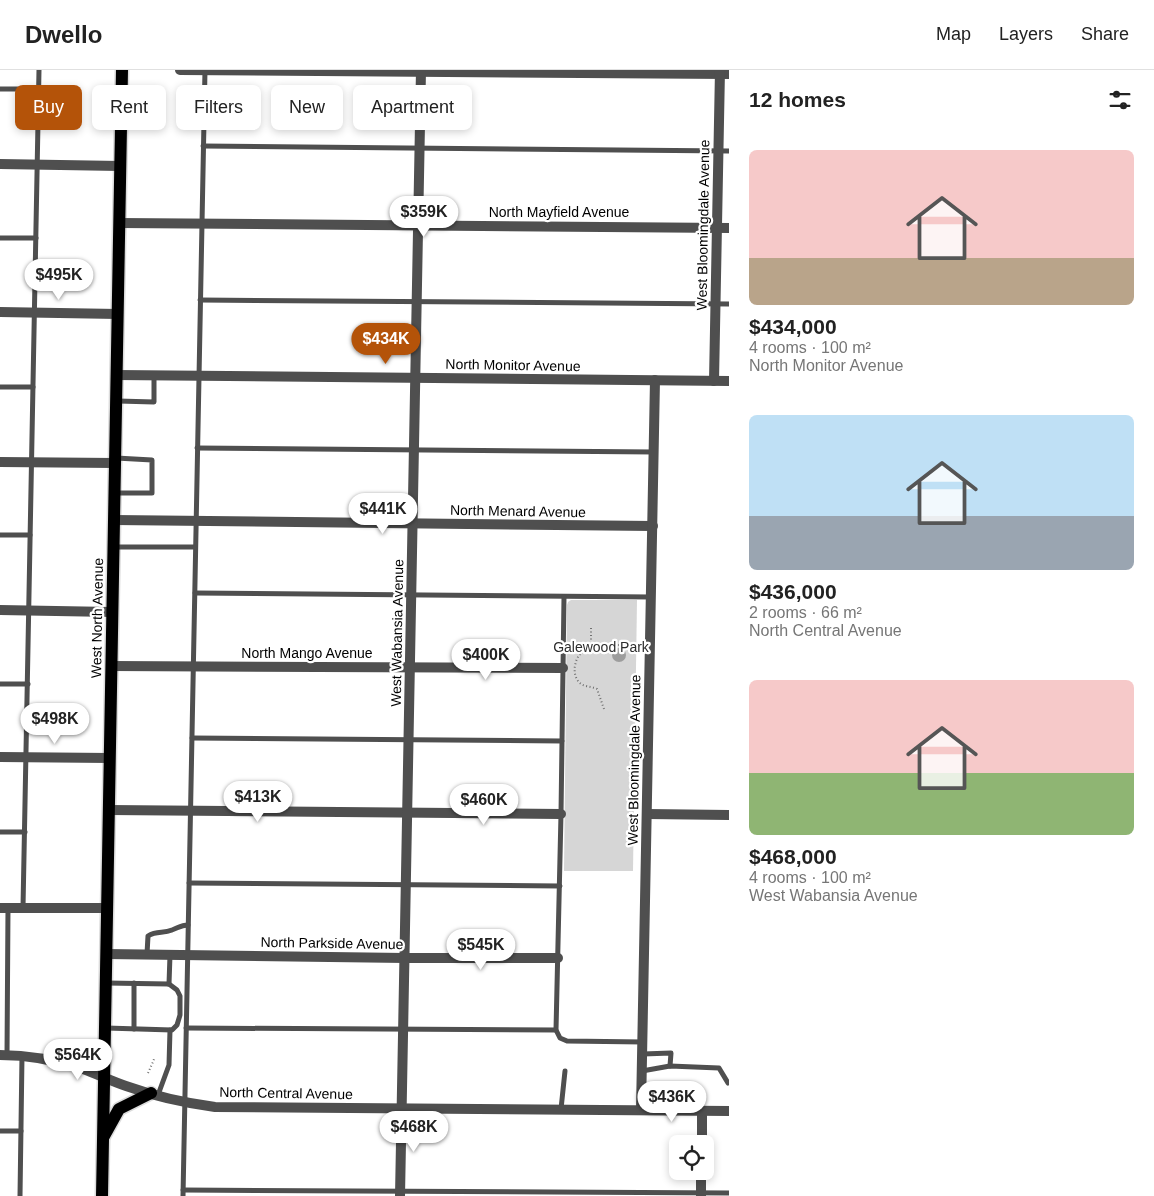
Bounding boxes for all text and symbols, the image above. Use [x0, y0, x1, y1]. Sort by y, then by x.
text: Dwello [25, 21, 102, 48]
text: Map [936, 24, 971, 44]
text: Layers [999, 24, 1053, 44]
text: Share [1081, 24, 1129, 44]
chip: Buy [15, 85, 82, 130]
chip: Rent [92, 85, 166, 130]
chip: Filters [176, 85, 261, 130]
chip: New [271, 85, 343, 130]
chip: Apartment [353, 85, 472, 130]
icon: filters [1106, 86, 1134, 114]
text: 12 homes [749, 88, 846, 111]
street label: West Bloomingdale Avenue [694, 139, 712, 310]
icon: home [897, 183, 987, 273]
pin: $359K [389, 196, 459, 238]
text: $359K [400, 203, 448, 220]
street label: North Mayfield Avenue [489, 204, 630, 220]
pin: $495K [24, 258, 94, 301]
text: $495K [35, 266, 83, 283]
text: $434,000 [749, 315, 837, 338]
pin: $434K [351, 322, 421, 365]
text: $434K [362, 330, 410, 347]
text: 4 rooms · 100 m² [749, 339, 871, 356]
street label: North Monitor Avenue [445, 356, 581, 374]
text: North Monitor Avenue [749, 357, 903, 374]
icon: home [897, 448, 987, 538]
pin: $441K [348, 492, 418, 535]
text: $441K [359, 500, 407, 517]
street label: North Menard Avenue [450, 502, 586, 520]
street label: West North Avenue [88, 558, 106, 678]
street label: West Wabansia Avenue [388, 559, 406, 707]
text: $436,000 [749, 580, 837, 603]
text: 2 rooms · 66 m² [749, 604, 862, 621]
text: North Central Avenue [749, 622, 902, 639]
pin: $400K [451, 638, 521, 681]
park label: Galewood Park [553, 639, 650, 655]
street label: North Mango Avenue [241, 645, 373, 661]
text: $400K [462, 646, 510, 663]
street label: West Bloomingdale Avenue [625, 674, 643, 845]
pin: $498K [20, 702, 90, 745]
text: $498K [31, 710, 79, 727]
icon: home [897, 713, 987, 803]
pin: $413K [223, 780, 293, 823]
pin: $460K [449, 784, 519, 826]
text: $413K [234, 788, 282, 805]
text: $460K [460, 791, 508, 808]
text: $468,000 [749, 845, 837, 868]
text: 4 rooms · 100 m² [749, 869, 871, 886]
text: West Wabansia Avenue [749, 887, 918, 904]
pin: $545K [446, 928, 516, 971]
street label: North Parkside Avenue [260, 934, 404, 952]
text: $545K [457, 936, 505, 953]
pin: $564K [43, 1038, 113, 1081]
text: $564K [54, 1046, 102, 1063]
pin: $436K [637, 1080, 707, 1123]
street label: North Central Avenue [219, 1084, 353, 1102]
text: $436K [648, 1088, 696, 1105]
pin: $468K [379, 1110, 449, 1153]
text: $468K [390, 1118, 438, 1135]
map controls [669, 1135, 714, 1180]
button: locate [669, 1135, 714, 1180]

